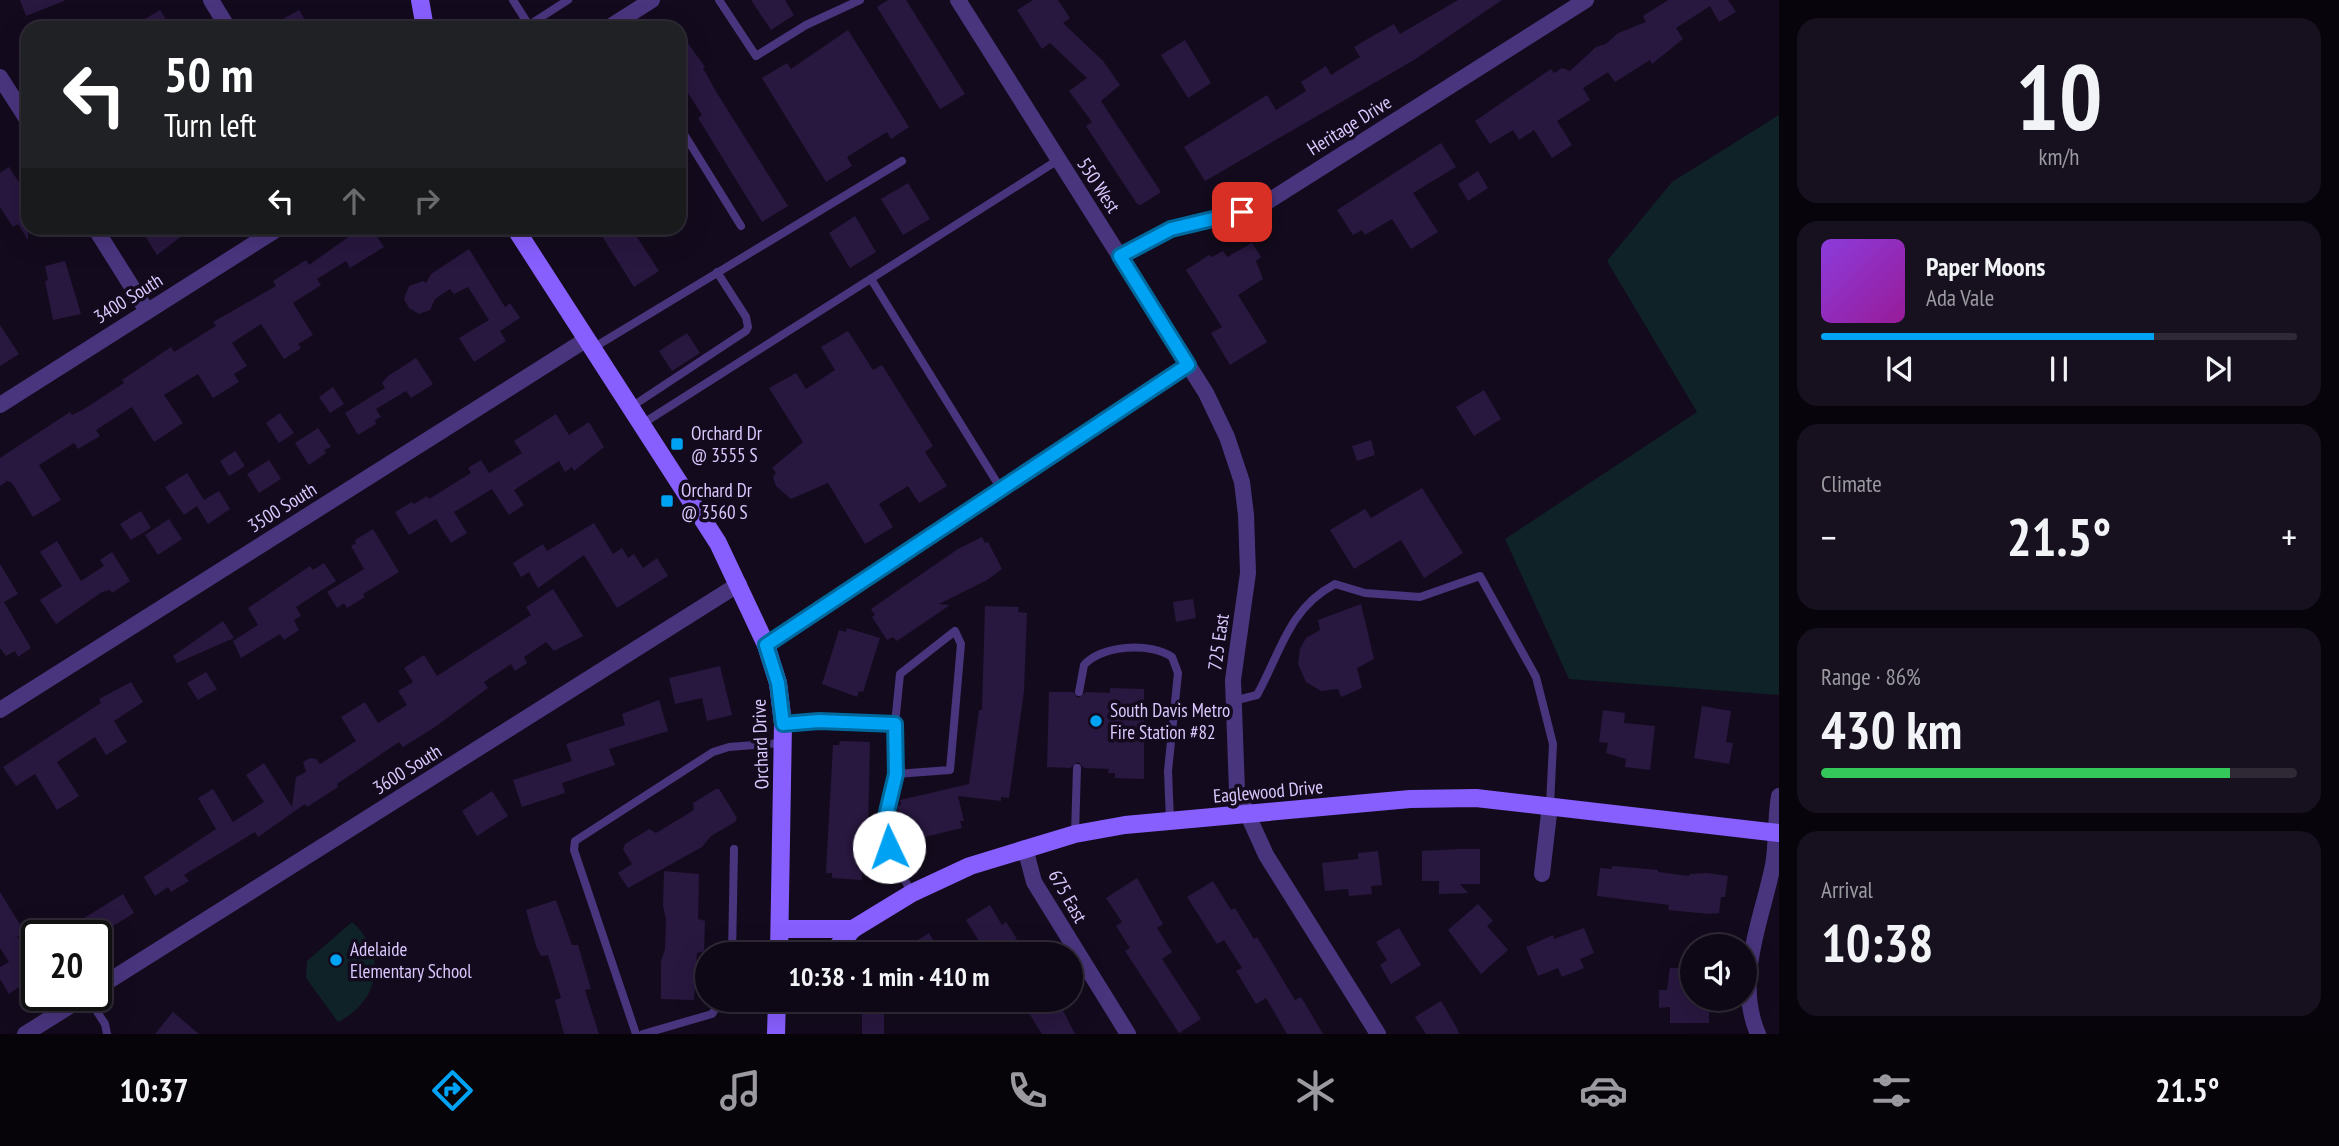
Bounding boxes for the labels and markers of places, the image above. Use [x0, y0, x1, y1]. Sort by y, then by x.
pin [1212, 182, 1272, 242]
place label: Orchard Dr @ 3555 S [691, 421, 763, 467]
marker: Orchard Dr @ 3555 S [669, 436, 685, 452]
place label: Orchard Dr @ 3560 S [681, 478, 753, 524]
marker: Orchard Dr @ 3560 S [659, 493, 675, 509]
place label: South Davis Metro Fire Station #82 [1110, 698, 1230, 744]
marker: South Davis Metro Fire Station #82 [1088, 713, 1104, 729]
place label: Adelaide Elementary School [350, 937, 472, 983]
marker: Adelaide Elementary School [328, 952, 344, 968]

